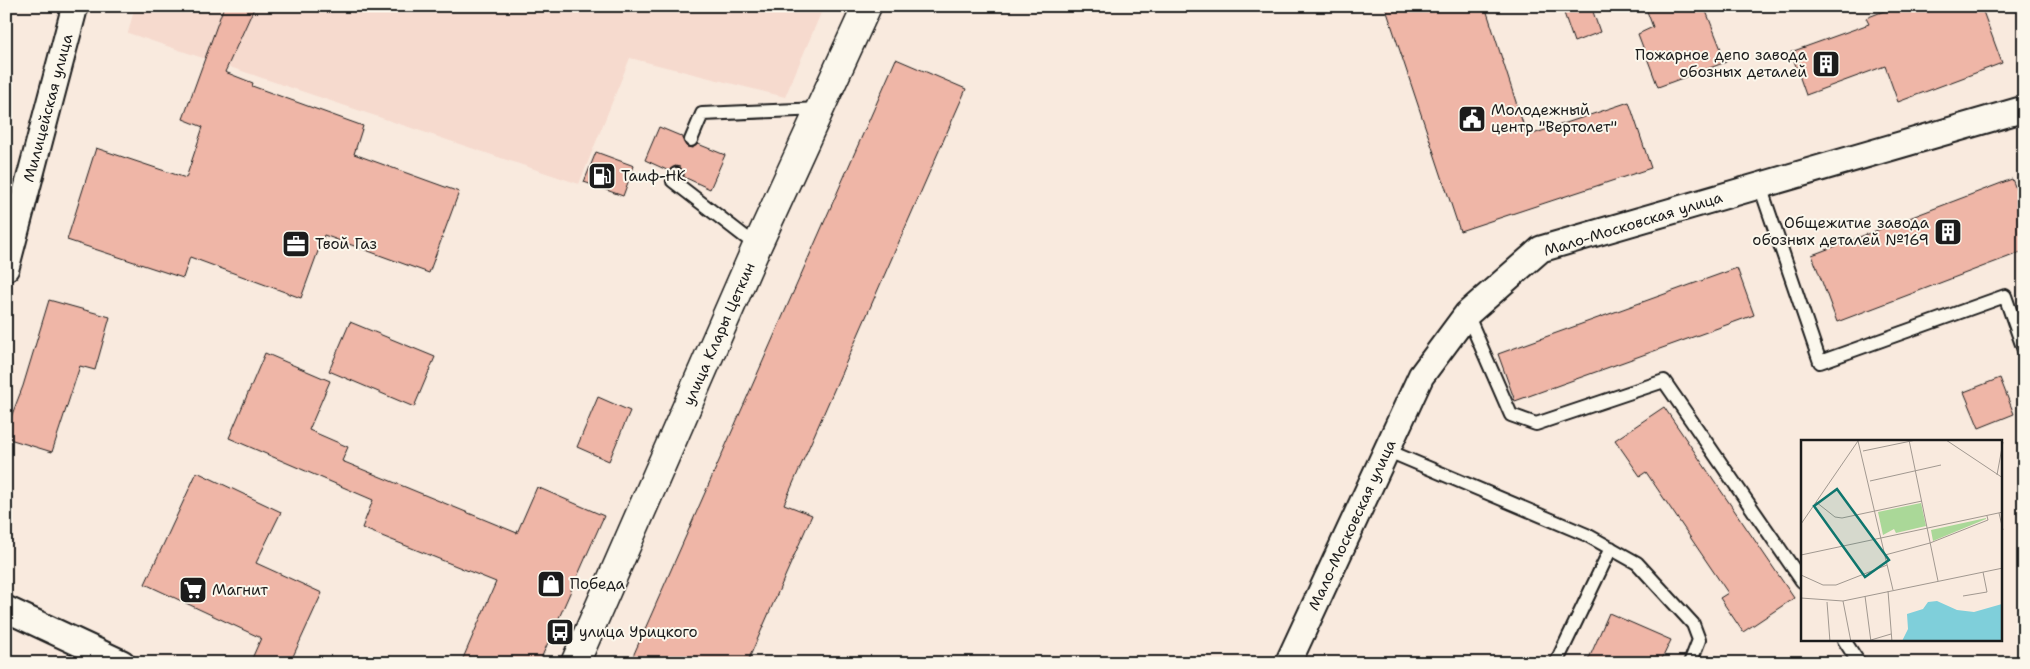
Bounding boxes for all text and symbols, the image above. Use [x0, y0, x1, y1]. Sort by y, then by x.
street label: Милицейская улица [19, 31, 78, 184]
place label: Пожарное депо завода обозных деталей [1635, 45, 1808, 82]
building icon: Пожарное депо завода обозных деталей [1811, 49, 1841, 79]
place label: Молодежный центр "Вертолет" [1491, 100, 1617, 137]
public building icon: Молодежный центр "Вертолет" [1457, 104, 1487, 134]
fuel station icon: Таиф-НК [587, 161, 617, 191]
place label: Таиф-НК [621, 166, 686, 186]
street label: Мало-Московская улица [1541, 187, 1726, 261]
place label: Общежитие завода обозных деталей №169 [1752, 213, 1930, 250]
building icon: Общежитие завода обозных деталей №169 [1933, 217, 1963, 247]
office icon: Твой Газ [281, 229, 311, 259]
place label: Твой Газ [315, 234, 377, 254]
street label: улица Клары Цеткин [678, 259, 760, 409]
street label: Мало-Московская улица [1304, 436, 1401, 614]
inset map [1801, 440, 2002, 642]
shop icon: Победа [536, 569, 566, 599]
place label: Победа [570, 574, 625, 594]
supermarket icon: Магнит [178, 575, 208, 605]
place label: Магнит [212, 580, 268, 600]
bus stop icon: улица Урицкого [545, 617, 575, 647]
place label: улица Урицкого [579, 622, 698, 642]

